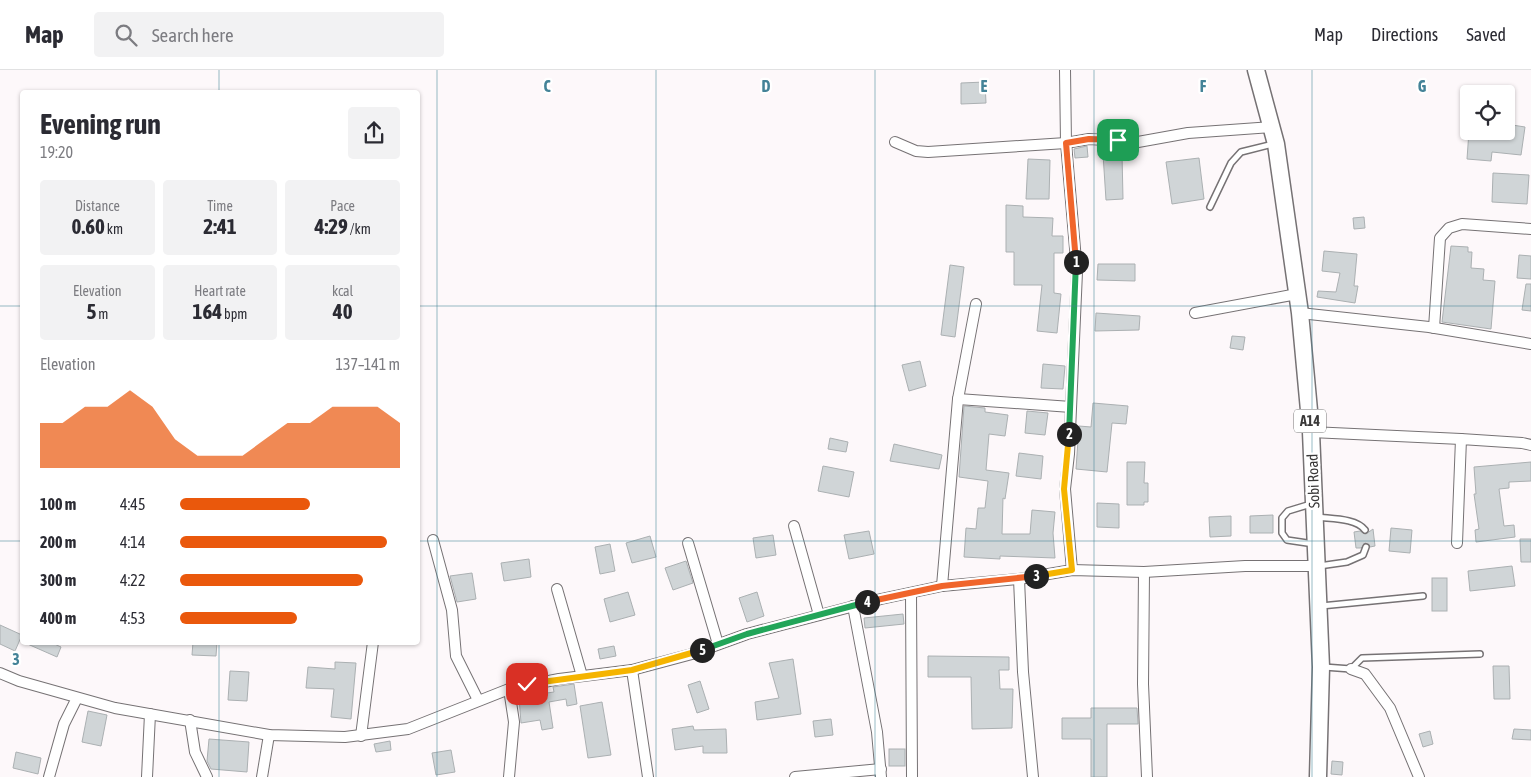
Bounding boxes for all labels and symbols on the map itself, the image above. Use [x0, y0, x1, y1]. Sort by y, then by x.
text: C [543, 77, 551, 95]
text: D [762, 77, 771, 95]
text: E [981, 77, 988, 95]
text: F [1200, 77, 1207, 95]
text: G [1418, 77, 1427, 95]
pin [1097, 119, 1139, 161]
pin: 1 [1064, 250, 1088, 274]
road number: A14 [1294, 410, 1326, 432]
pin: 2 [1056, 422, 1082, 446]
street label: Sobi Road [1304, 453, 1322, 509]
pin: 3 [1024, 564, 1048, 588]
pin: 4 [854, 590, 880, 614]
pin: 5 [690, 638, 714, 662]
text: 3 [12, 650, 20, 668]
pin [506, 663, 548, 705]

